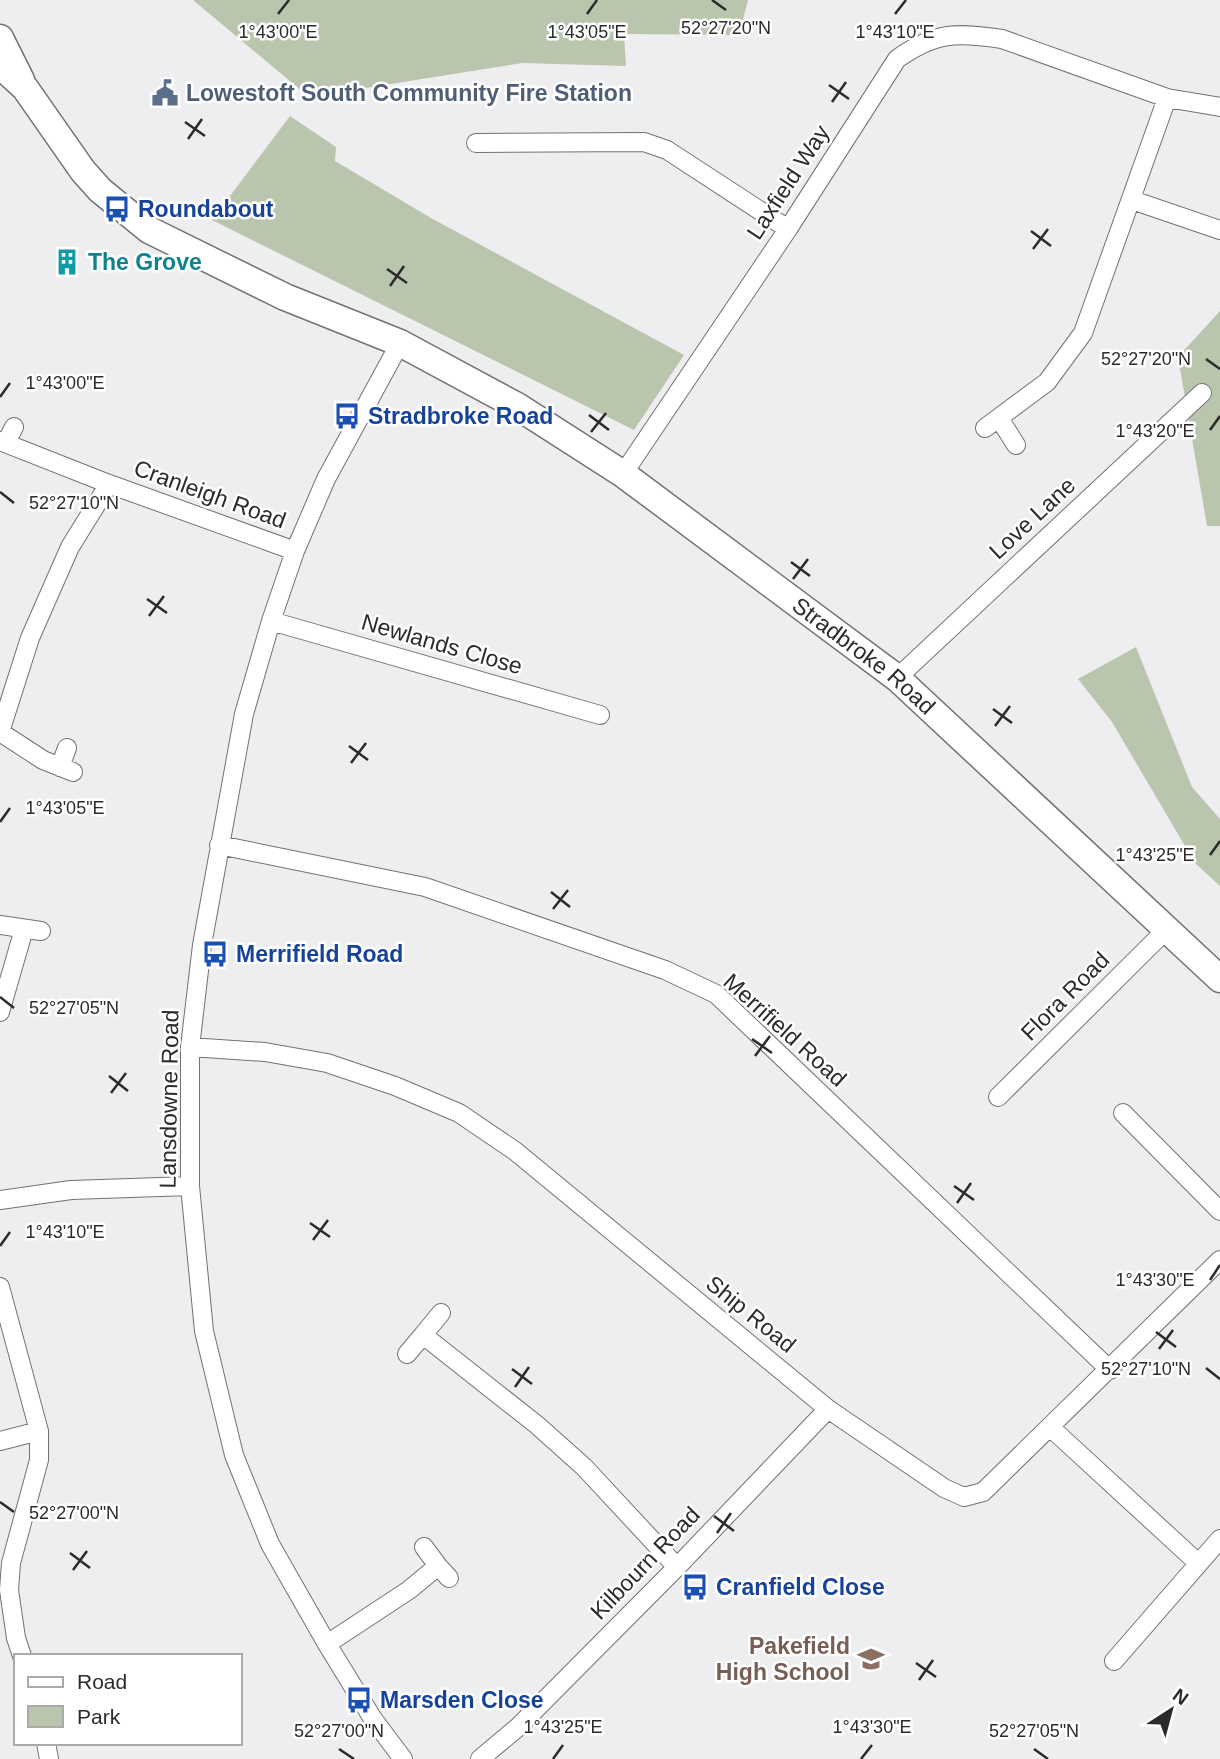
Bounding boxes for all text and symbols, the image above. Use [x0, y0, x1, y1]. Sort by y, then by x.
text: 52°27'20"N [681, 18, 771, 38]
text: 1°43'00"E [238, 22, 318, 42]
text: 1°43'05"E [547, 22, 627, 42]
text: 1°43'10"E [855, 22, 935, 42]
public building icon: Lowestoft South Community Fire Station [150, 78, 180, 108]
place label: Lowestoft South Community Fire Station [186, 80, 632, 106]
street label: Laxfield Way [741, 120, 835, 244]
bus stop icon: Roundabout [102, 194, 132, 224]
place label: Roundabout [138, 196, 274, 222]
building icon: The Grove [52, 247, 82, 277]
place label: The Grove [88, 249, 202, 275]
text: 52°27'20"N [1101, 349, 1191, 369]
text: 1°43'00"E [25, 373, 105, 393]
bus stop icon: Stradbroke Road [332, 401, 362, 431]
place label: Stradbroke Road [368, 403, 553, 429]
text: 1°43'20"E [1115, 421, 1195, 441]
street label: Cranleigh Road [130, 454, 290, 534]
street label: Love Lane [984, 472, 1080, 564]
text: 52°27'10"N [29, 493, 119, 513]
street label: Stradbroke Road [787, 592, 940, 720]
street label: Newlands Close [359, 609, 525, 679]
text: 1°43'05"E [25, 798, 105, 818]
text: 1°43'25"E [1115, 845, 1195, 865]
bus stop icon: Merrifield Road [200, 939, 230, 969]
place label: Merrifield Road [236, 941, 403, 967]
street label: Flora Road [1016, 947, 1114, 1045]
street label: Merrifield Road [718, 968, 852, 1092]
text: 52°27'05"N [29, 998, 119, 1018]
street label: Lansdowne Road [154, 1009, 184, 1189]
text: 1°43'10"E [25, 1222, 105, 1242]
street label: Ship Road [701, 1270, 801, 1358]
text: 1°43'30"E [1115, 1270, 1195, 1290]
text: 52°27'10"N [1101, 1359, 1191, 1379]
street label: Kilbourn Road [585, 1502, 705, 1624]
text: 52°27'00"N [29, 1503, 119, 1523]
bus stop icon: Cranfield Close [680, 1572, 710, 1602]
place label: Cranfield Close [716, 1574, 885, 1600]
place label: Pakefield High School [716, 1633, 850, 1685]
school or university icon: Pakefield High School [856, 1644, 886, 1674]
legend [14, 1654, 242, 1745]
text: Road [77, 1670, 127, 1693]
north arrow [1136, 1675, 1206, 1745]
text: N [1169, 1684, 1192, 1709]
bus stop icon: Marsden Close [344, 1685, 374, 1715]
place label: Marsden Close [380, 1687, 544, 1713]
text: Park [77, 1705, 121, 1728]
text: 1°43'25"E [523, 1717, 603, 1737]
text: 1°43'30"E [832, 1717, 912, 1737]
text: 52°27'00"N [294, 1721, 384, 1741]
text: 52°27'05"N [989, 1721, 1079, 1741]

